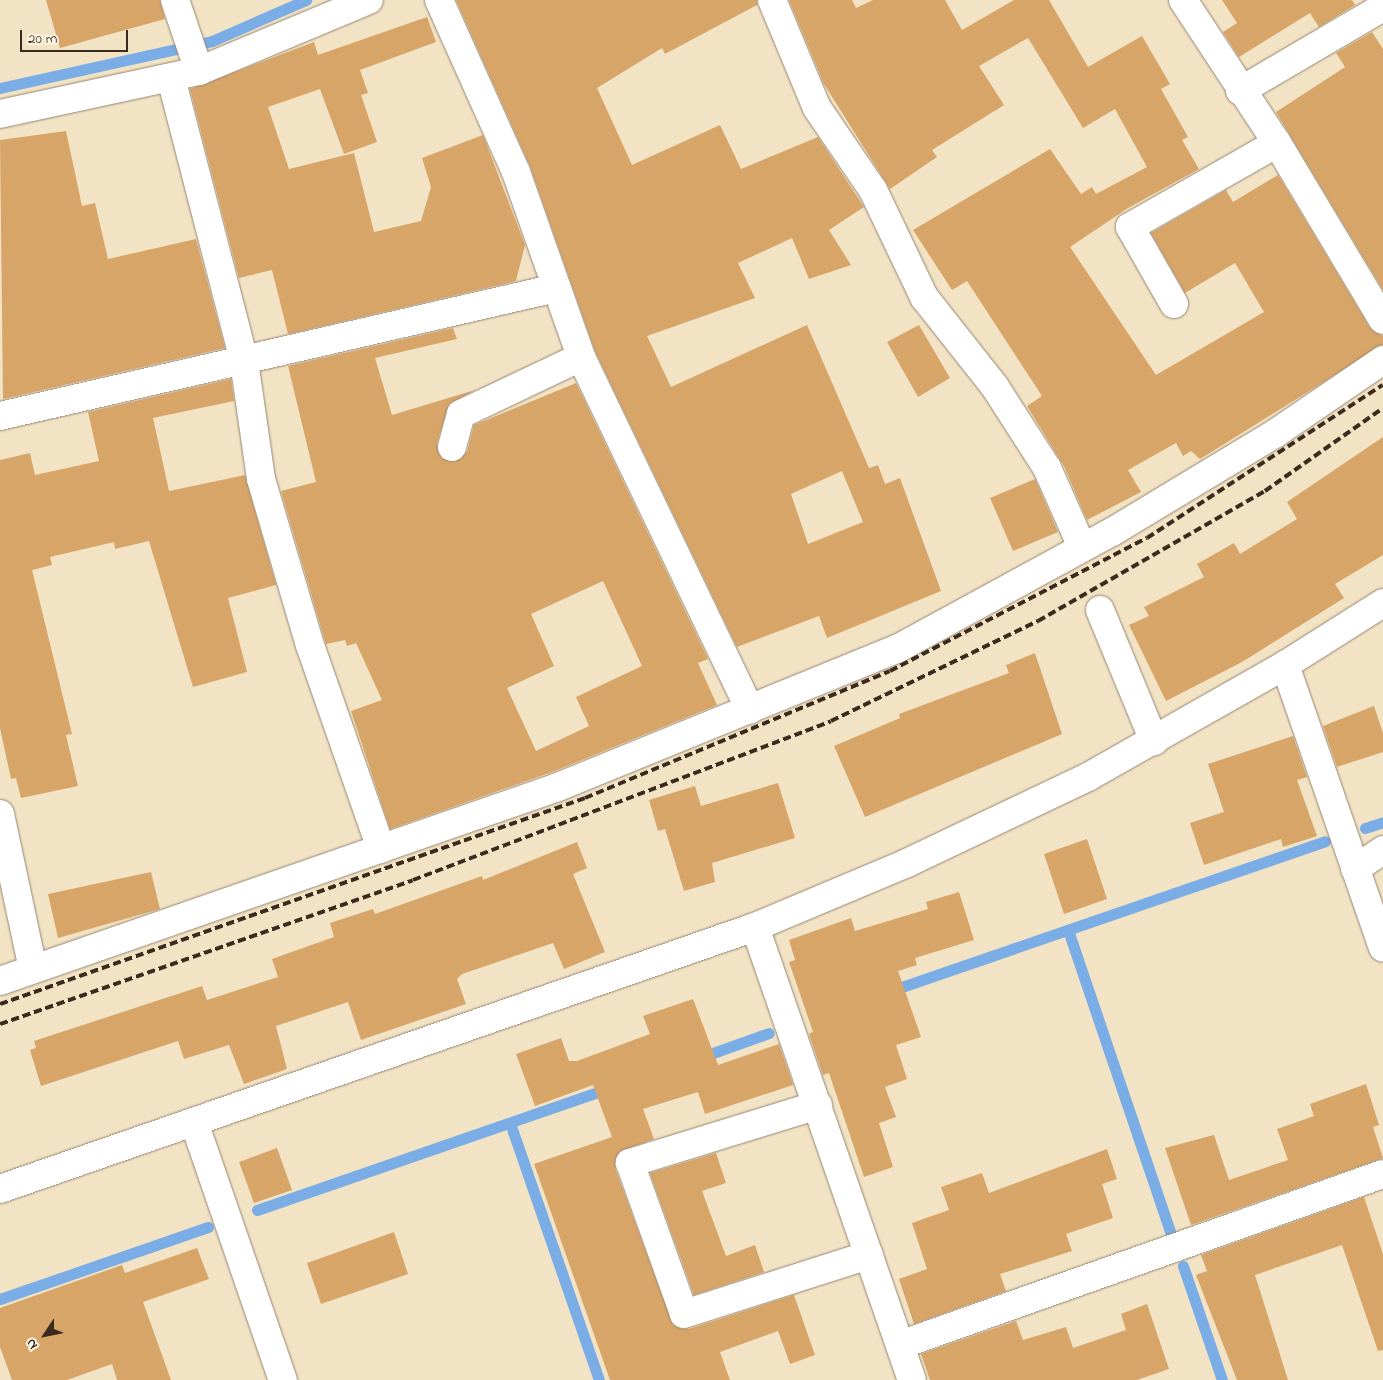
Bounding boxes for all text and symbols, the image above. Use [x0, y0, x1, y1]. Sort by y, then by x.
scale bar [22, 20, 130, 52]
text: 20 m [28, 28, 57, 50]
north arrow [20, 1310, 70, 1360]
text: N [21, 1334, 44, 1353]

